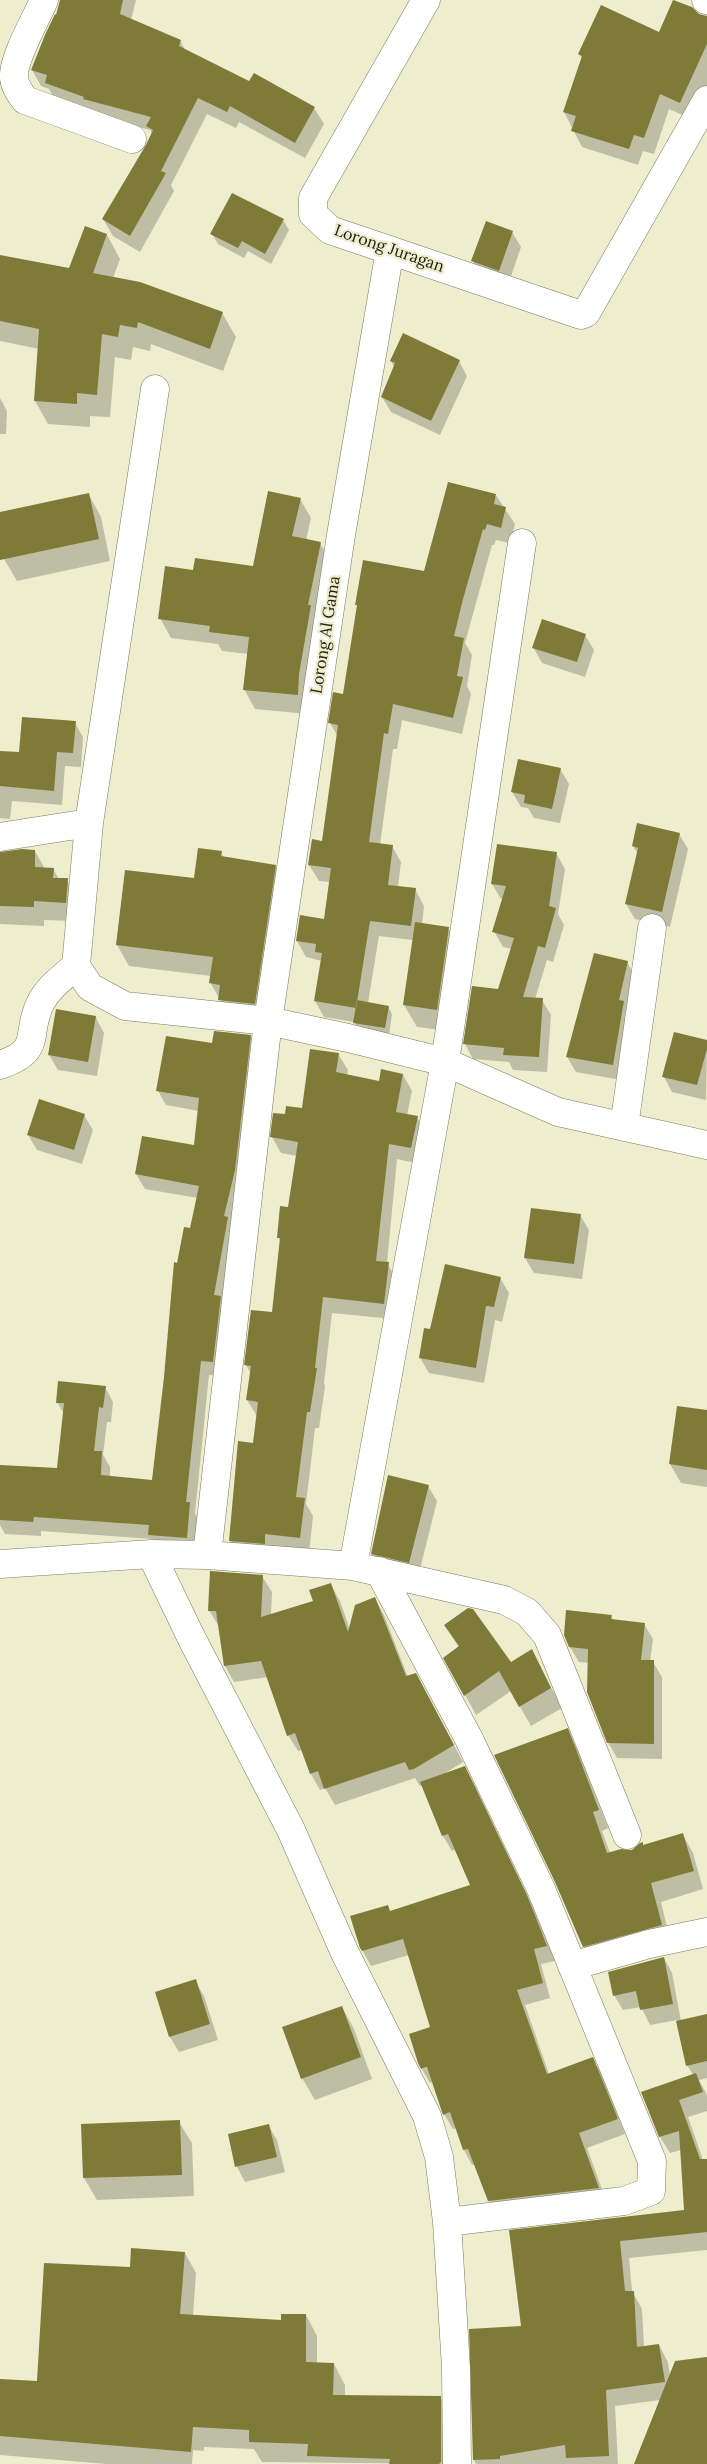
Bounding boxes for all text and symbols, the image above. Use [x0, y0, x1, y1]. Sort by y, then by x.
street label: Lorong Juragan [332, 221, 446, 277]
street label: Lorong Al Gama [307, 575, 345, 695]

